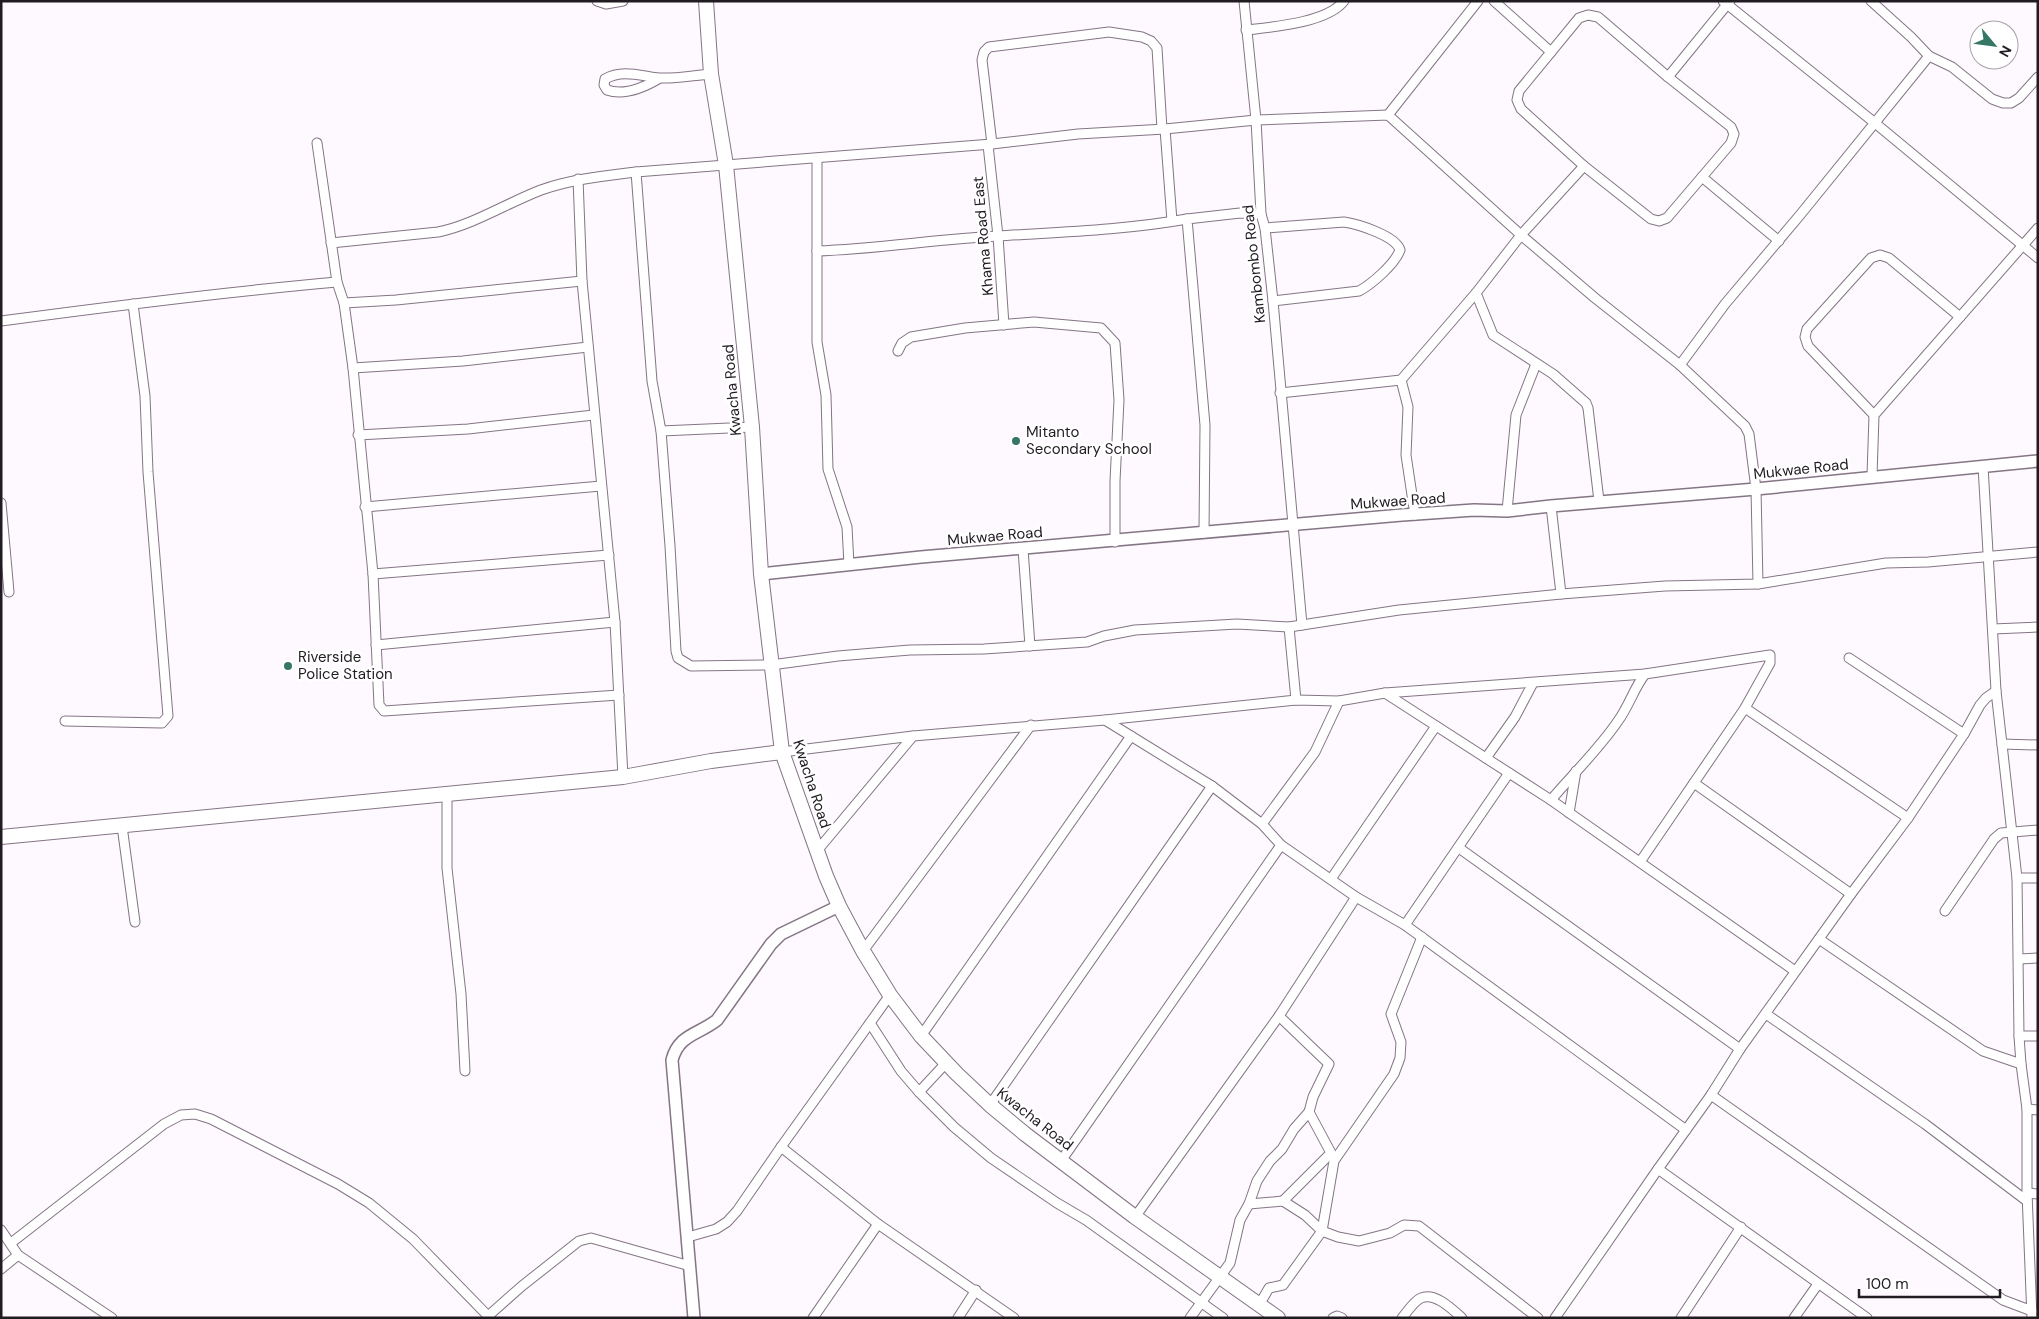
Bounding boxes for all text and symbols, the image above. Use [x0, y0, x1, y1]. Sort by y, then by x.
north arrow [1969, 20, 2019, 70]
text: N [1995, 42, 2016, 60]
street label: Khama Road East [968, 175, 998, 296]
street label: Kambombo Road [1238, 204, 1270, 324]
street label: Kwacha Road [718, 343, 746, 437]
place label: Mitanto Secondary School [1026, 422, 1152, 459]
marker: Mitanto Secondary School [1010, 435, 1022, 447]
street label: Mukwae Road [1752, 454, 1850, 484]
street label: Mukwae Road [1350, 488, 1446, 514]
street label: Mukwae Road [947, 522, 1043, 550]
place label: Riverside Police Station [298, 647, 393, 684]
marker: Riverside Police Station [282, 660, 294, 672]
street label: Kwacha Road [788, 737, 836, 831]
street label: Kwacha Road [993, 1083, 1077, 1155]
scale bar [1859, 1266, 2000, 1298]
text: 100 m [1866, 1274, 1909, 1294]

